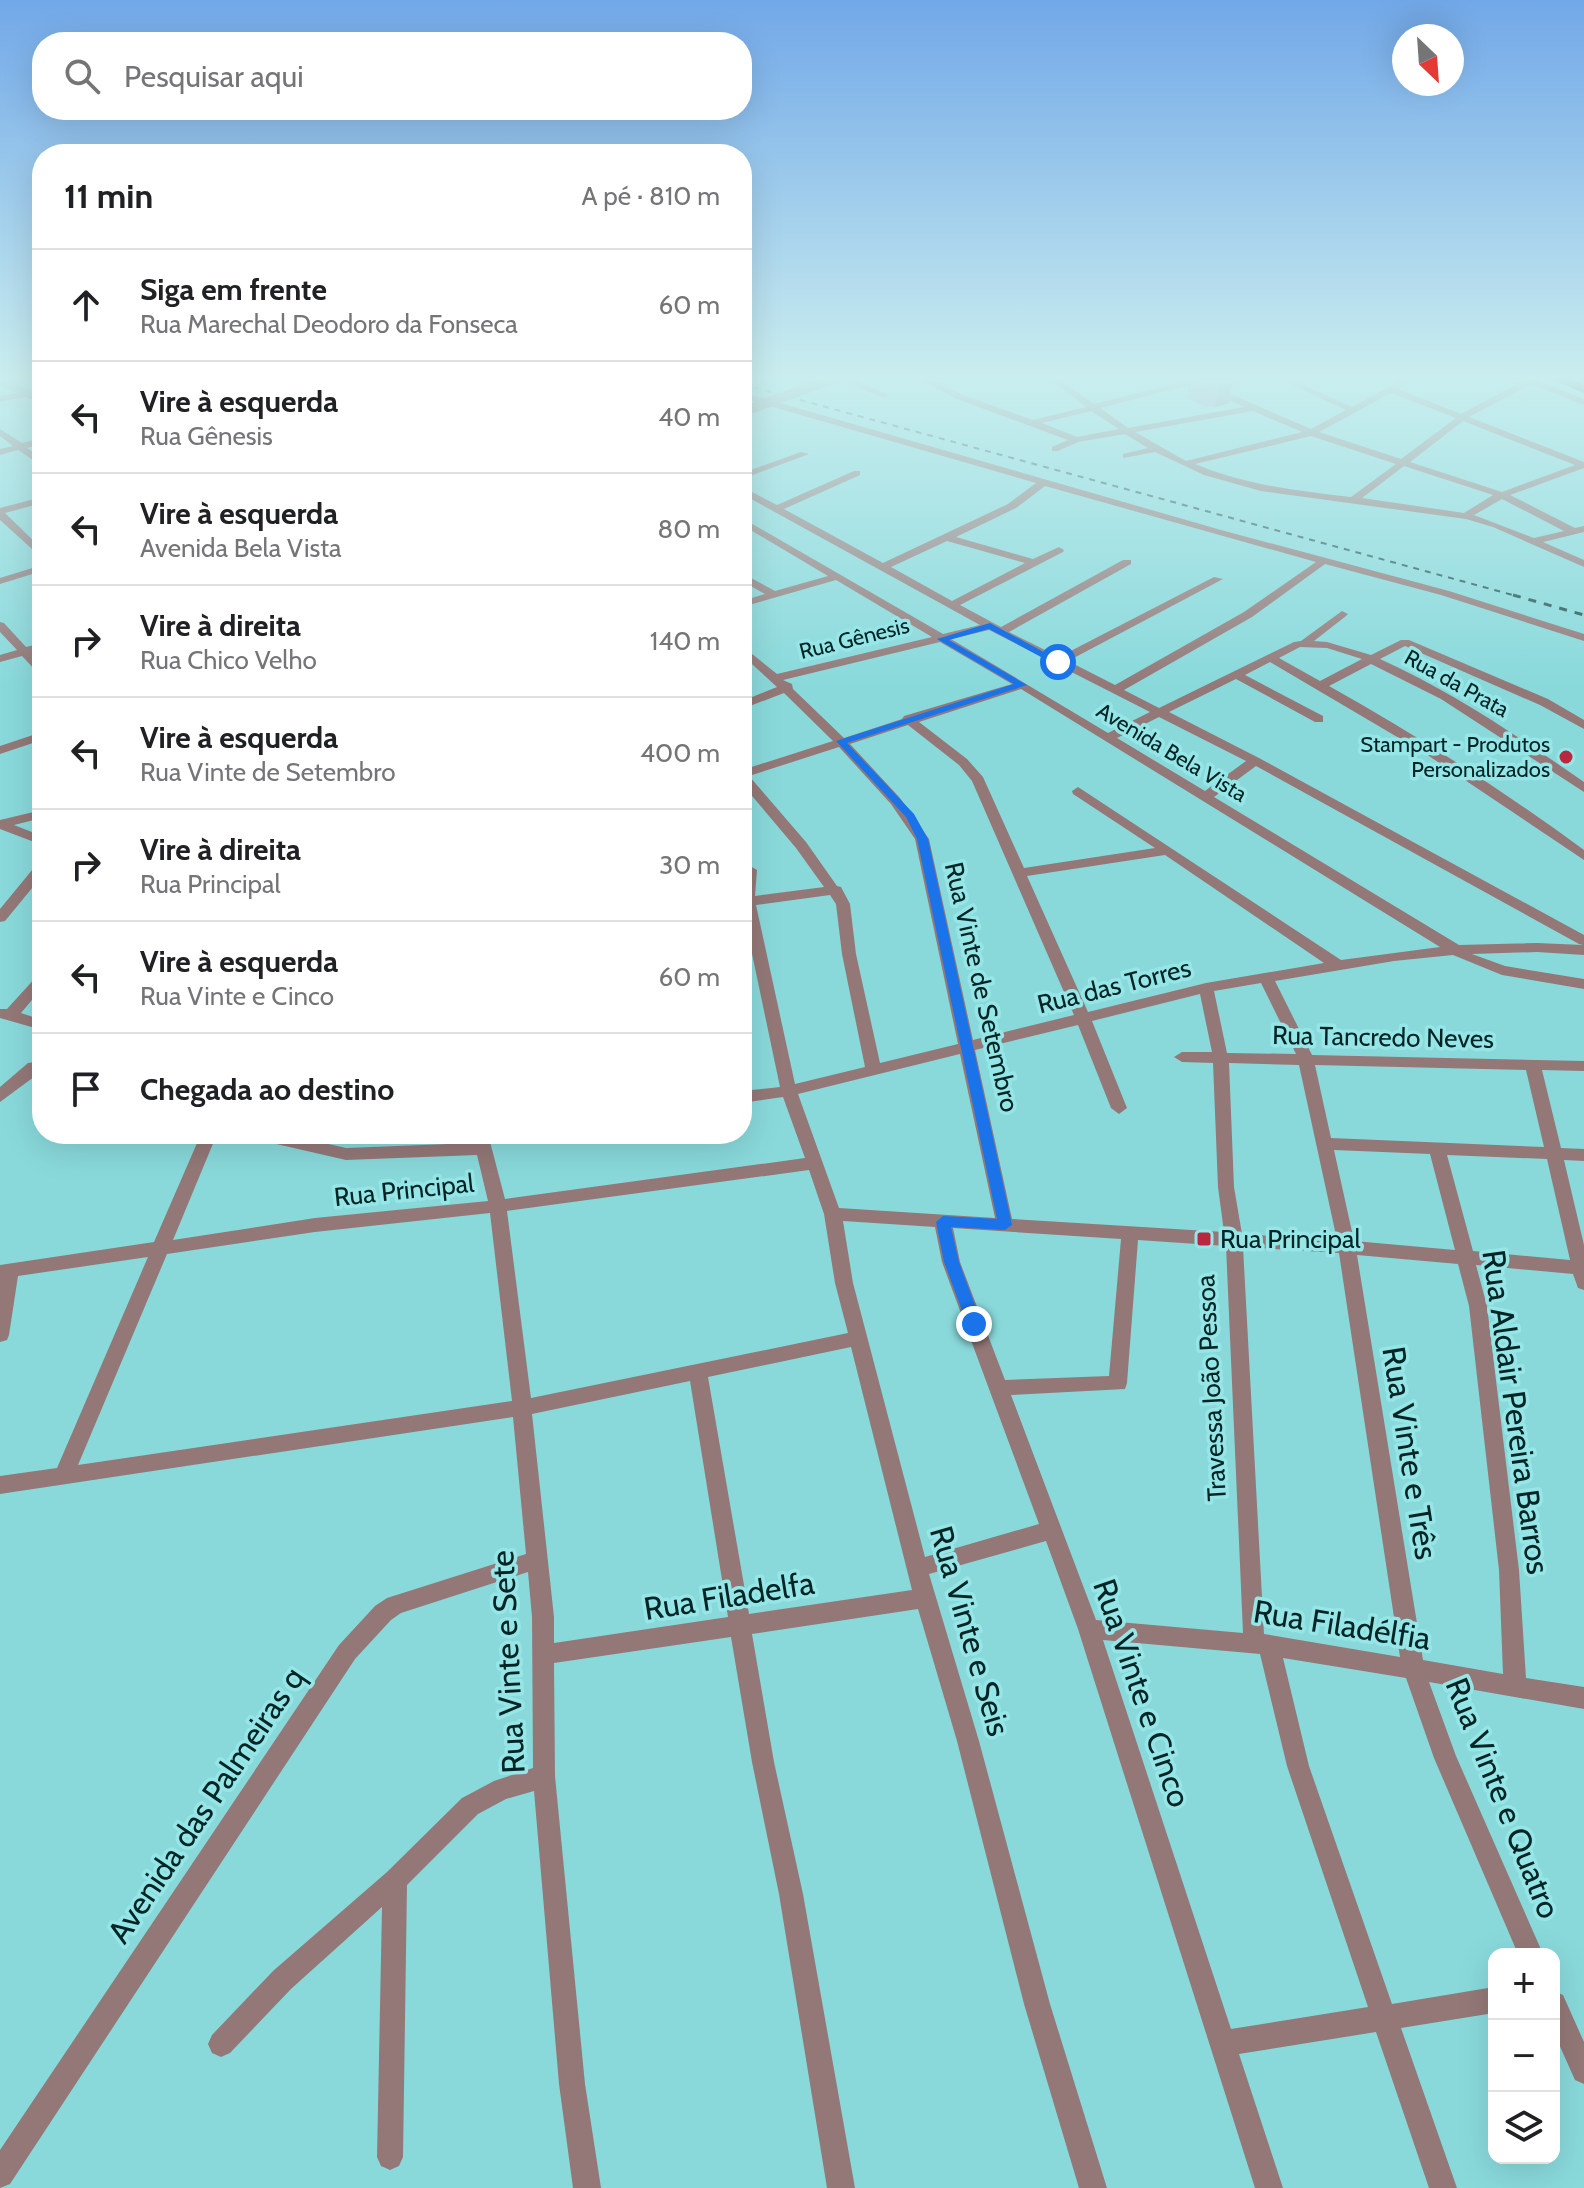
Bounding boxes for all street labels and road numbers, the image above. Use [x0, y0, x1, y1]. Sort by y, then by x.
street label: Rua Gênesis [796, 612, 912, 665]
street label: Rua da Prata [1400, 644, 1514, 723]
street label: Avenida Bela Vista [1092, 697, 1252, 808]
street label: Rua Vinte de Setembro [938, 859, 1026, 1115]
street label: Rua das Torres [1034, 951, 1194, 1021]
street label: Rua Tancredo Neves [1272, 1019, 1494, 1055]
street label: Rua Principal [332, 1167, 476, 1213]
street label: Rua Aldair Pereira Barros [1474, 1247, 1559, 1577]
street label: Travessa João Pessoa [1189, 1273, 1233, 1502]
street label: Rua Vinte e Três [1374, 1344, 1447, 1562]
street label: Rua Vinte e Seis [922, 1521, 1019, 1740]
street label: Rua Vinte e Sete [482, 1549, 533, 1775]
street label: Rua Filadelfa [641, 1563, 818, 1628]
street label: Rua Vinte e Cinco [1085, 1574, 1200, 1812]
street label: Rua Filadélfia [1251, 1591, 1434, 1658]
street label: Avenida das Palmeiras q [99, 1659, 312, 1950]
street label: Rua Vinte e Quatro [1437, 1672, 1569, 1924]

